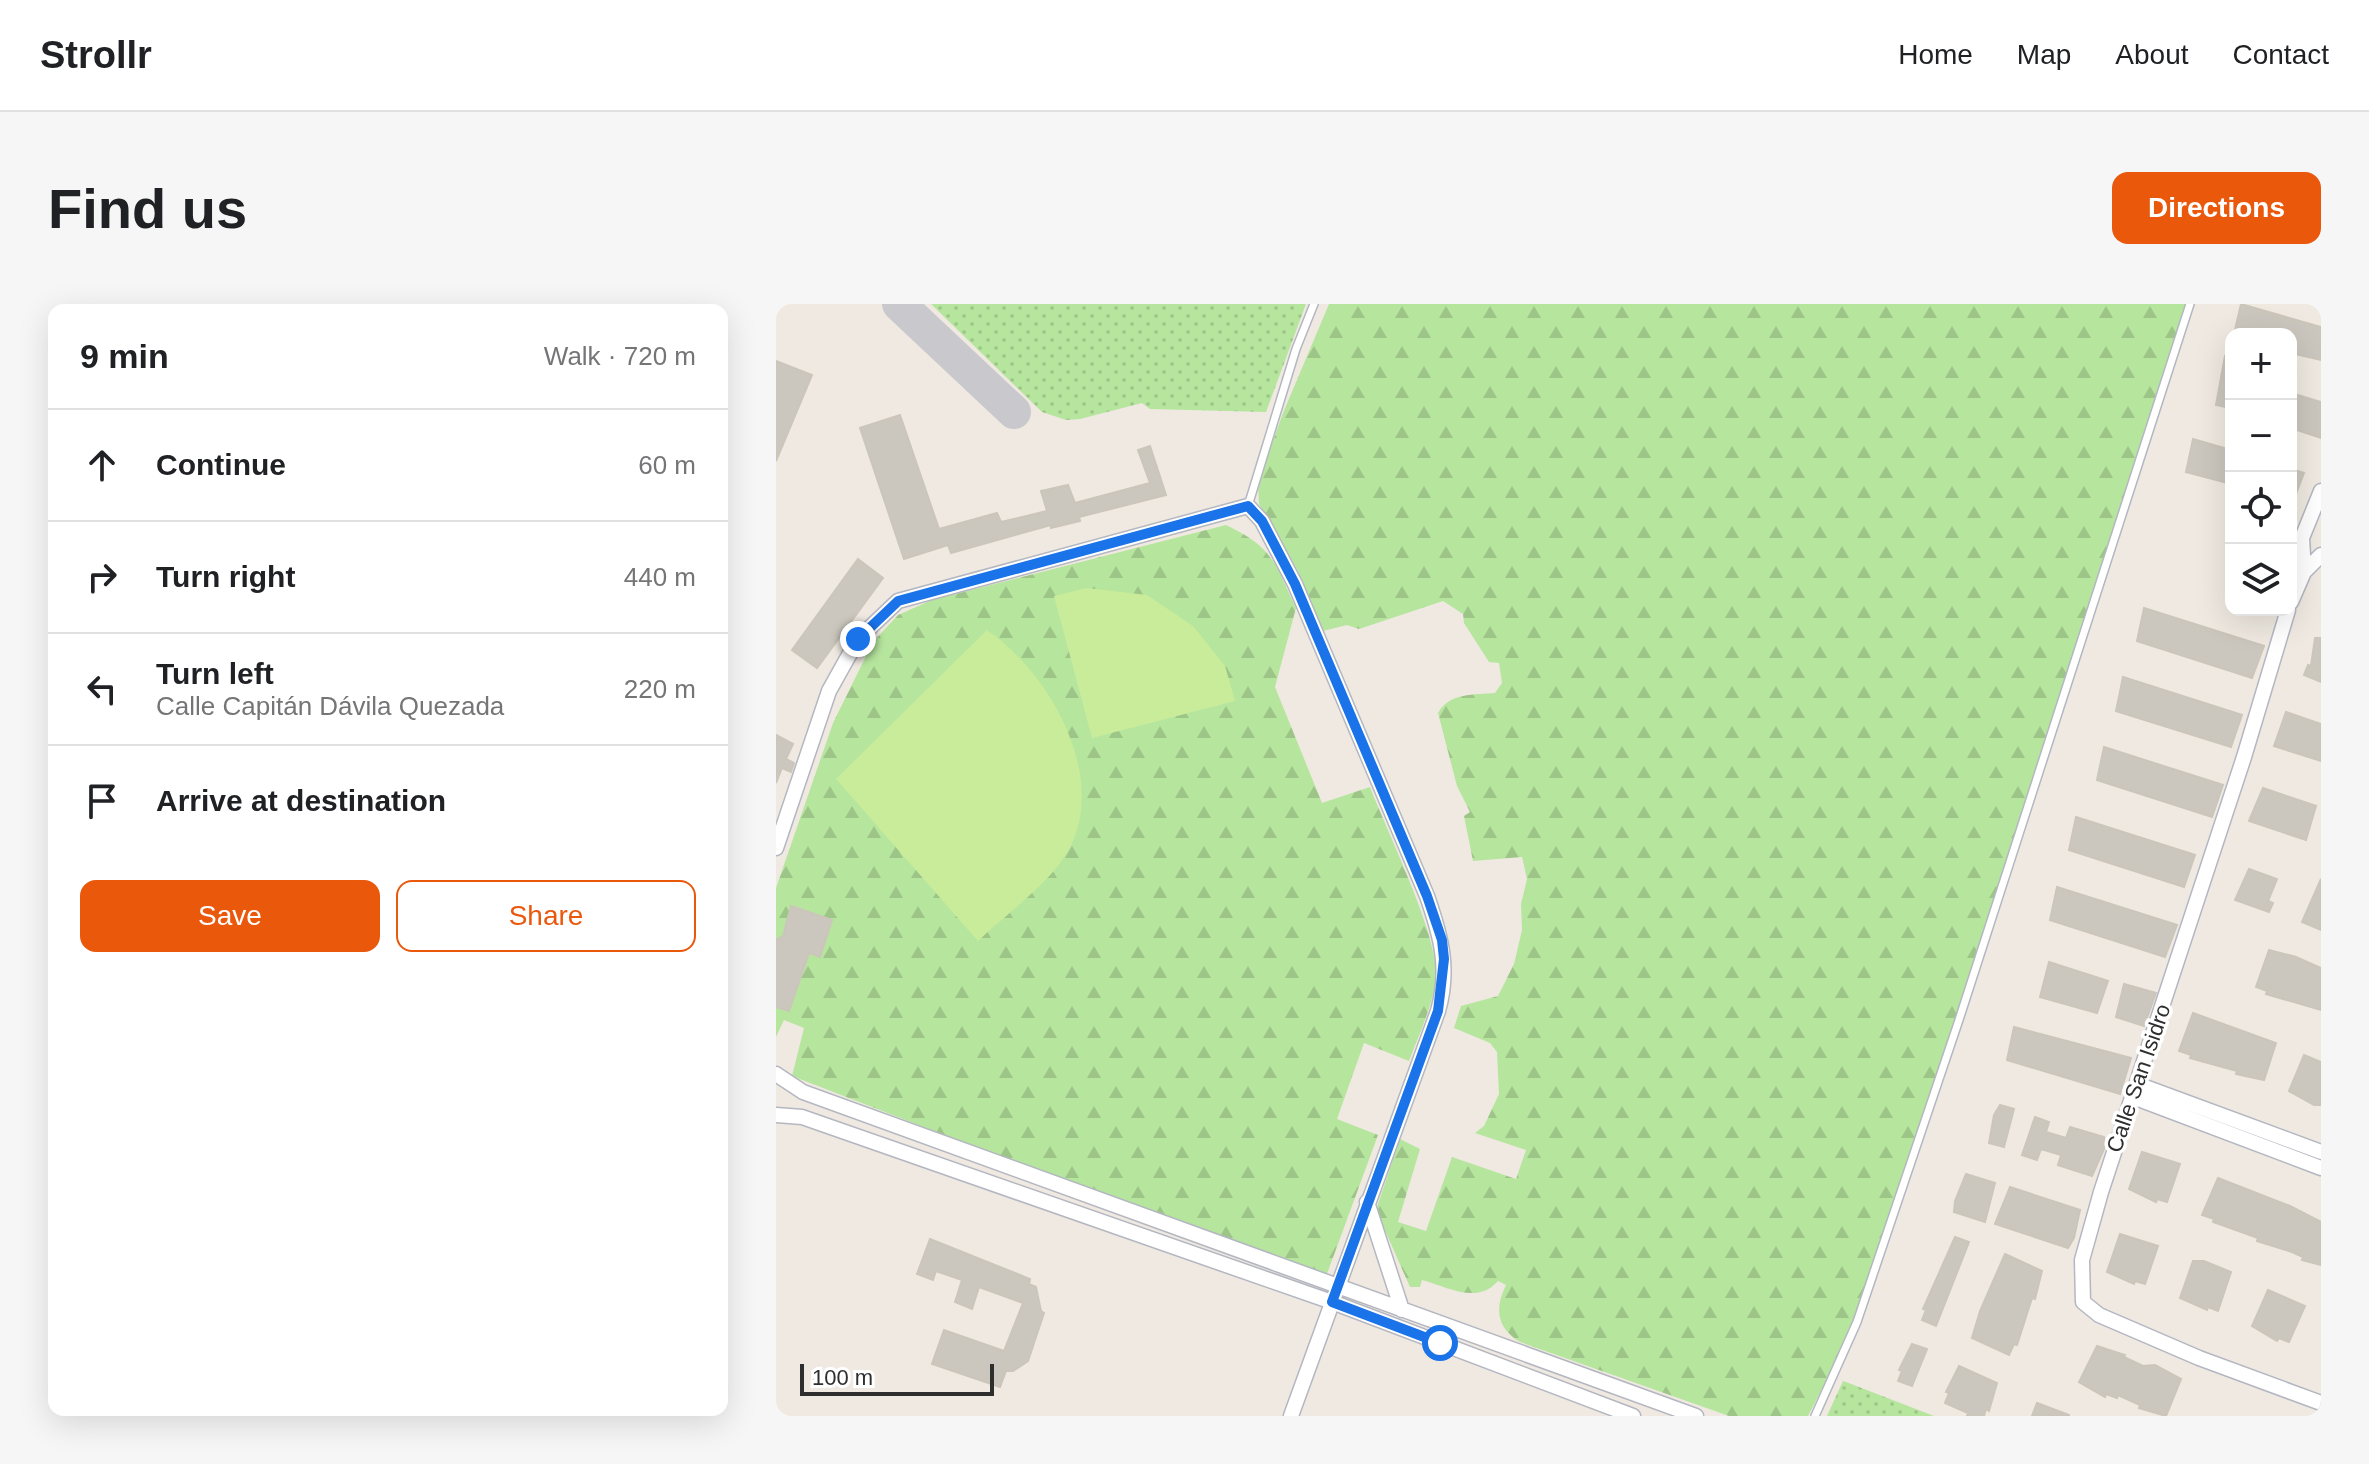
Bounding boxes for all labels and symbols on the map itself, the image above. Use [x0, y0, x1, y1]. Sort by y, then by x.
route end [840, 621, 876, 657]
street label: Calle San Isidro [2101, 1001, 2176, 1156]
route start [1422, 1325, 1458, 1361]
scale bar [800, 1360, 994, 1396]

